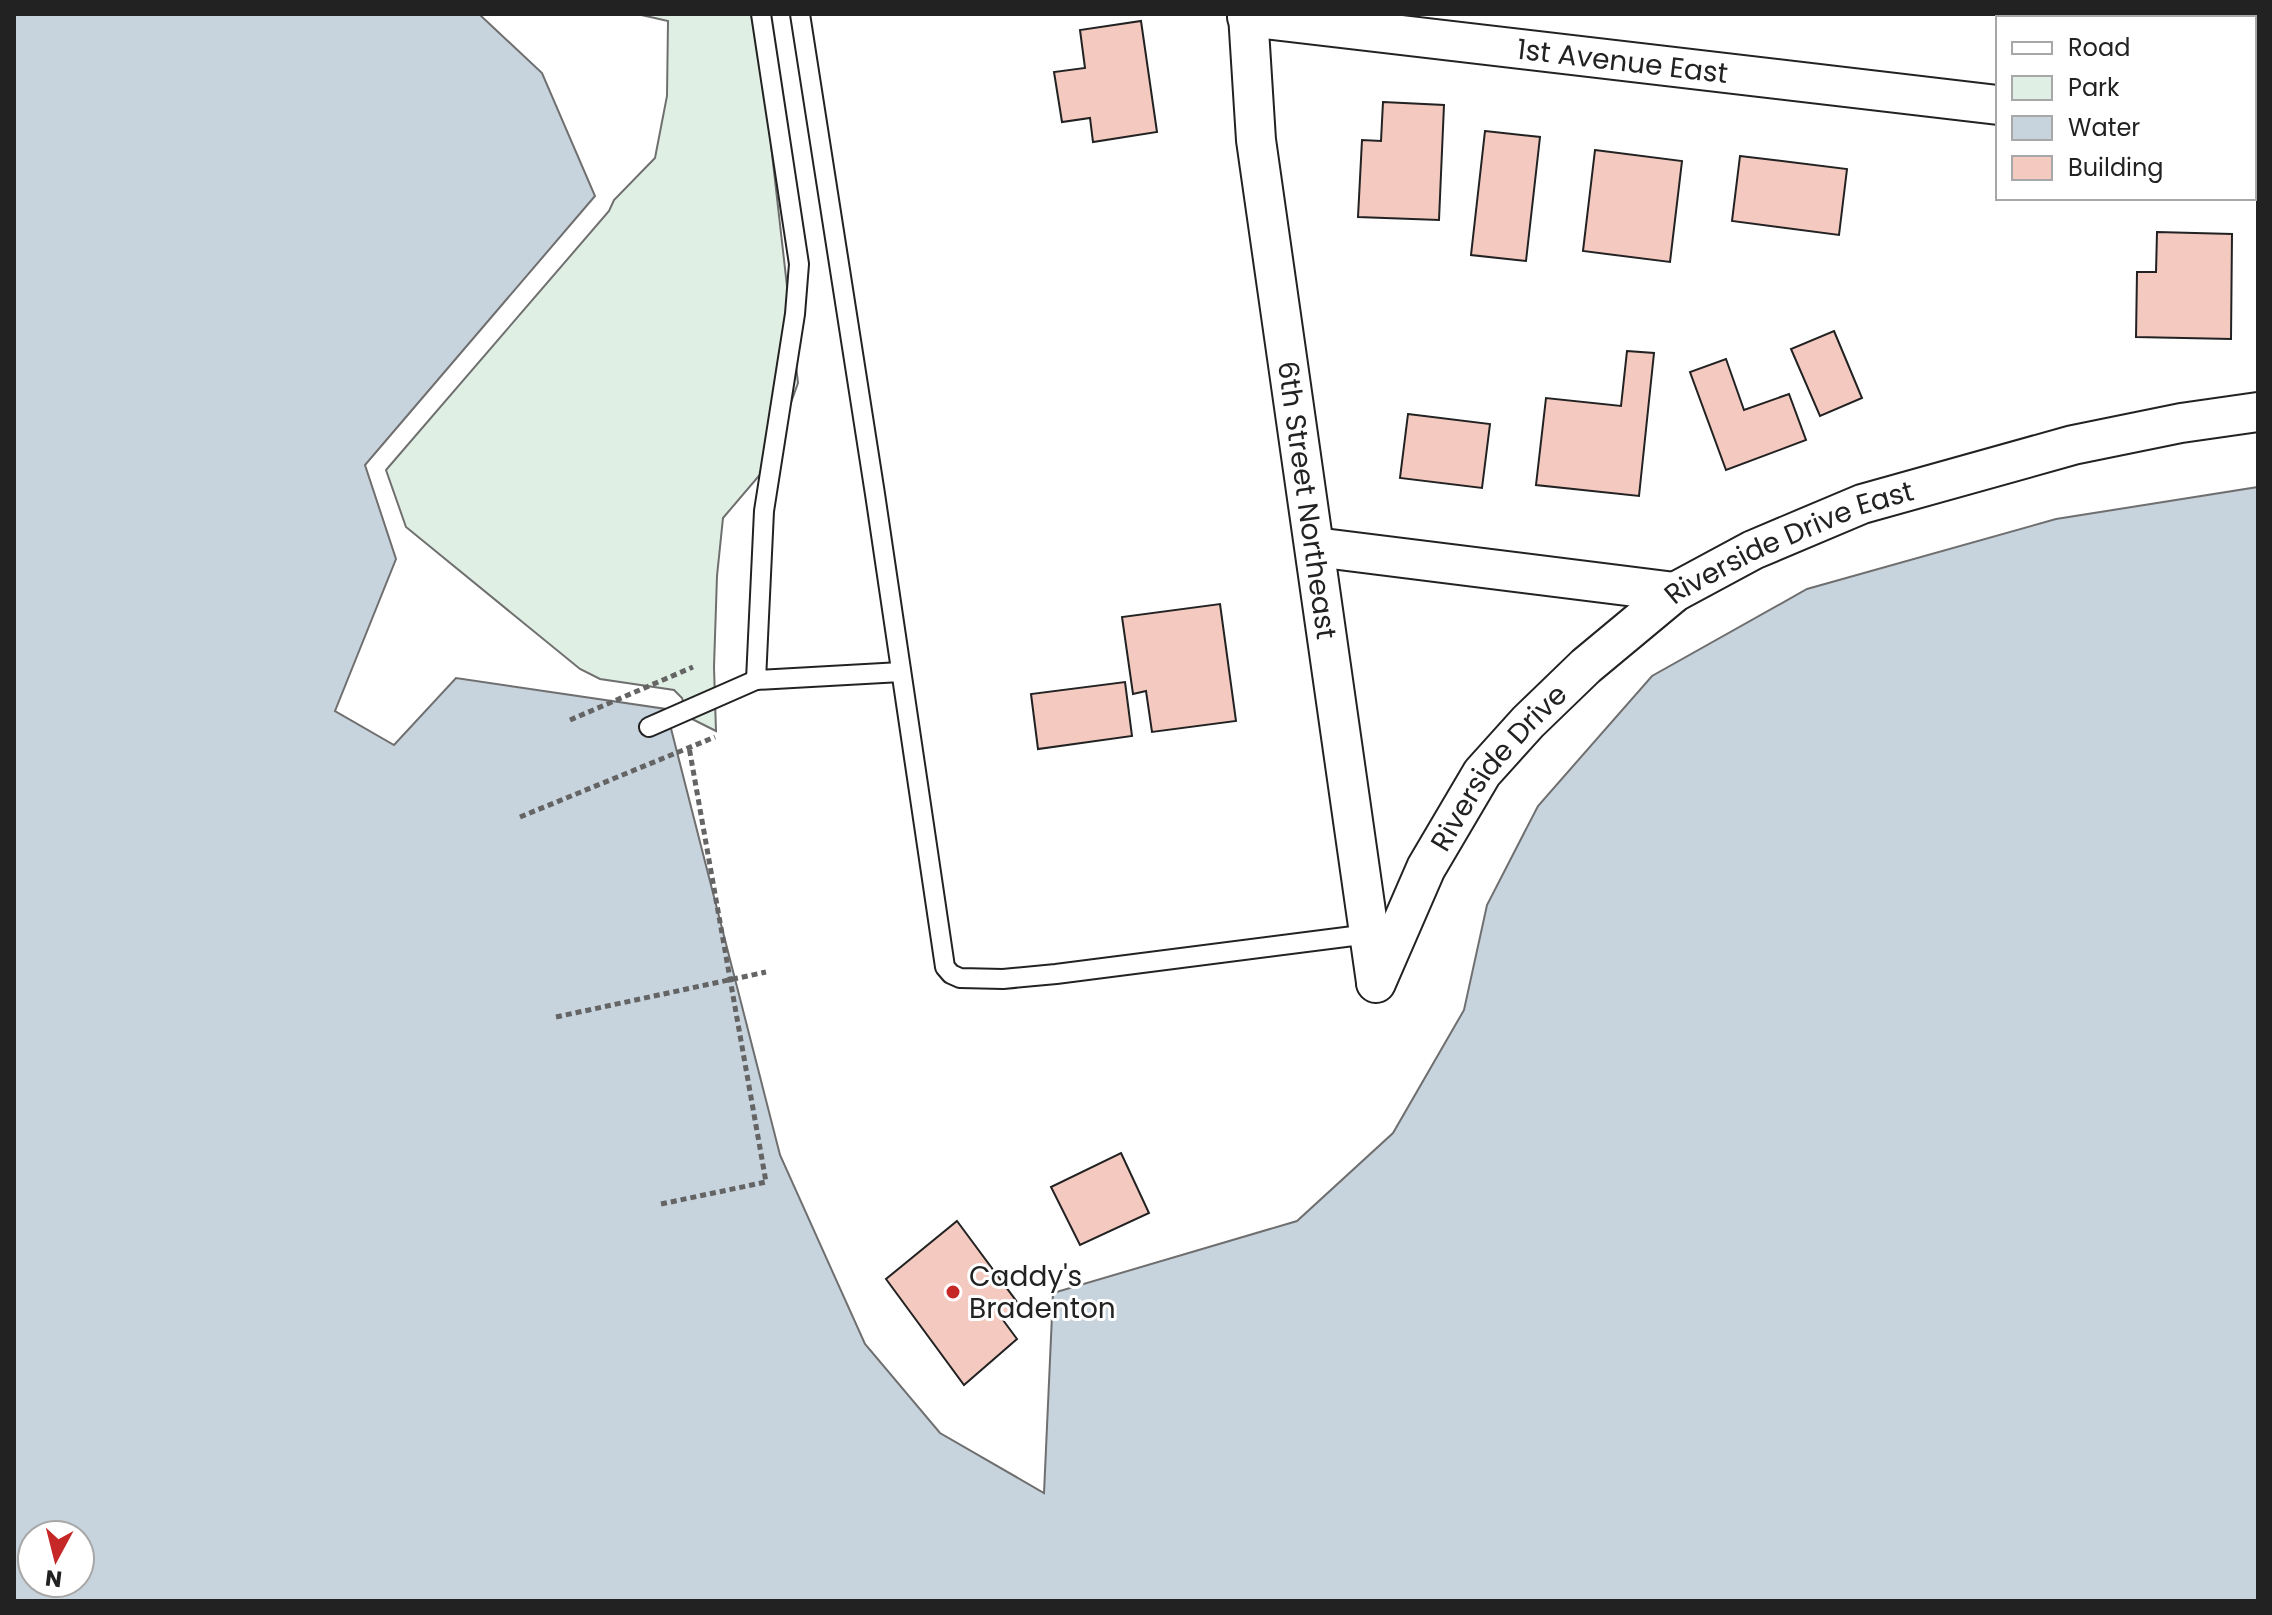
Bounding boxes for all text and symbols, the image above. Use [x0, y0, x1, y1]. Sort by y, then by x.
legend [1996, 16, 2256, 200]
street label: 1st Avenue East [1515, 29, 1730, 93]
text: Road [2068, 31, 2130, 64]
text: Park [2068, 71, 2120, 104]
text: Water [2068, 111, 2140, 144]
text: Building [2068, 151, 2164, 184]
street label: 6th Street Northeast [1268, 359, 1346, 642]
street label: Riverside Drive East [1656, 471, 1918, 613]
street label: Riverside Drive [1421, 675, 1575, 858]
place label: Caddy's Bradenton [969, 1257, 1116, 1328]
marker: Caddy's Bradenton [944, 1283, 962, 1301]
north arrow [16, 1519, 96, 1599]
text: N [44, 1562, 64, 1595]

